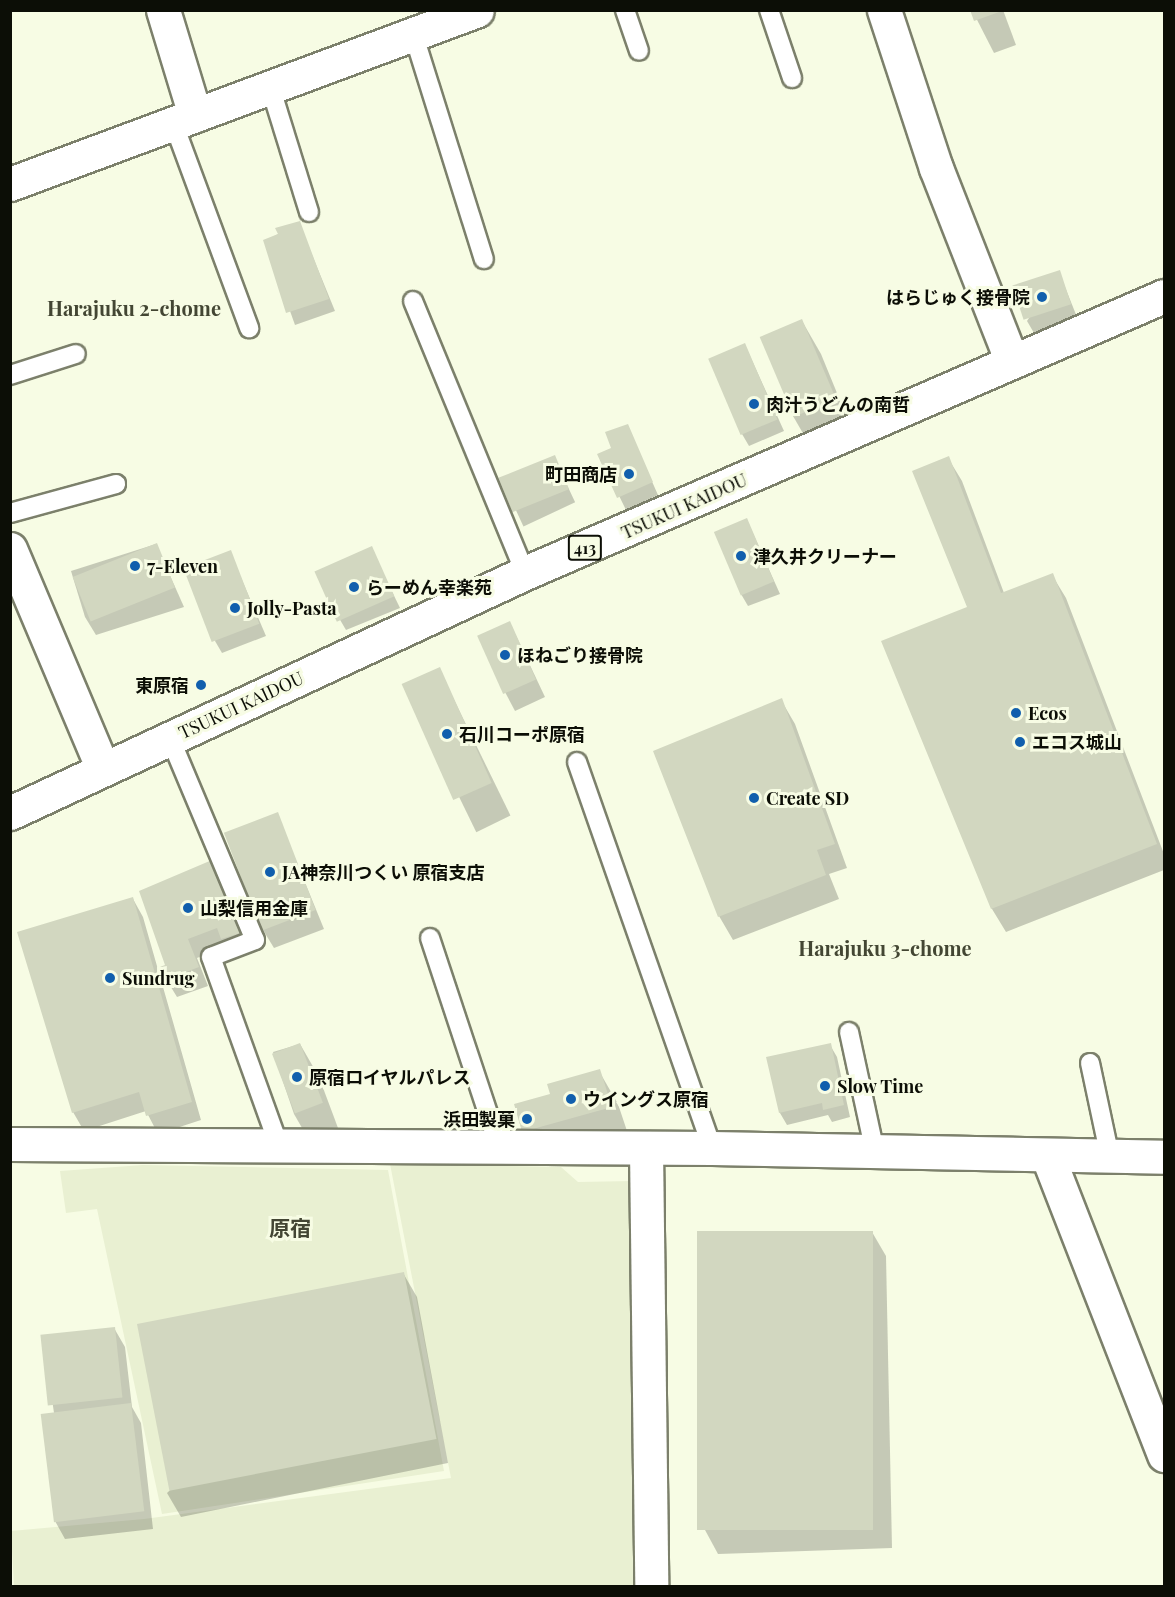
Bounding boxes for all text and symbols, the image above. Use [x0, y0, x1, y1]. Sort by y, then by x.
place label: はらじゅく接骨院 [886, 286, 1030, 308]
marker: はらじゅく接骨院 [1035, 290, 1049, 304]
district label: Harajuku 2-chome [47, 295, 221, 319]
place label: 肉汁うどんの南哲 [766, 393, 910, 415]
marker: 肉汁うどんの南哲 [747, 397, 761, 411]
place label: 町田商店 [545, 463, 617, 485]
marker: 町田商店 [622, 467, 636, 481]
street label: TSUKUI KAIDOU [618, 469, 750, 543]
road number: 413 [567, 535, 603, 561]
place label: 津久井クリーナー [753, 545, 897, 567]
marker: 津久井クリーナー [734, 549, 748, 563]
place label: 7-Eleven [147, 555, 218, 577]
marker: 7-Eleven [128, 559, 142, 573]
place label: らーめん幸楽苑 [366, 576, 492, 598]
marker: らーめん幸楽苑 [347, 580, 361, 594]
place label: Jolly-Pasta [247, 597, 337, 619]
marker: Jolly-Pasta [228, 601, 242, 615]
place label: ほねごり接骨院 [517, 644, 643, 666]
marker: ほねごり接骨院 [498, 648, 512, 662]
street label: TSUKUI KAIDOU [175, 667, 307, 743]
place label: 東原宿 [135, 674, 189, 696]
marker: 東原宿 [194, 678, 208, 692]
place label: Ecos [1028, 702, 1067, 724]
marker: Ecos [1009, 706, 1023, 720]
place label: 石川コーポ原宿 [459, 723, 585, 745]
marker: 石川コーポ原宿 [440, 727, 454, 741]
place label: エコス城山 [1032, 731, 1122, 753]
marker: エコス城山 [1013, 735, 1027, 749]
place label: Create SD [766, 787, 849, 809]
marker: Create SD [747, 791, 761, 805]
place label: JA神奈川つくい 原宿支店 [282, 861, 484, 883]
marker: JA神奈川つくい 原宿支店 [263, 865, 277, 879]
place label: 山梨信用金庫 [200, 897, 308, 919]
marker: 山梨信用金庫 [181, 901, 195, 915]
district label: Harajuku 3-chome [798, 935, 972, 959]
place label: Sundrug [122, 967, 195, 989]
marker: Sundrug [103, 971, 117, 985]
place label: 原宿ロイヤルパレス [309, 1066, 471, 1088]
marker: 原宿ロイヤルパレス [290, 1070, 304, 1084]
place label: Slow Time [837, 1075, 924, 1097]
marker: Slow Time [818, 1079, 832, 1093]
place label: ウイングス原宿 [583, 1088, 709, 1110]
marker: ウイングス原宿 [564, 1092, 578, 1106]
place label: 浜田製菓 [443, 1108, 515, 1130]
marker: 浜田製菓 [520, 1112, 534, 1126]
district label: 原宿 [269, 1214, 311, 1240]

